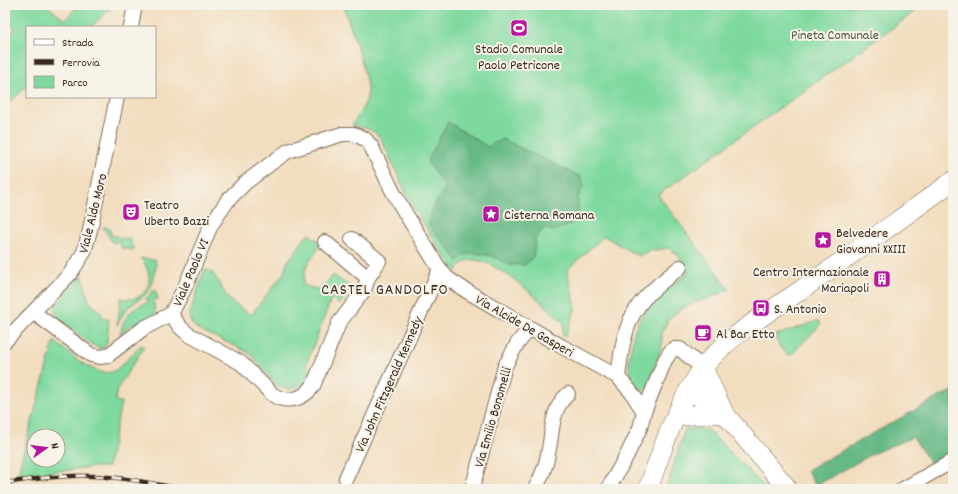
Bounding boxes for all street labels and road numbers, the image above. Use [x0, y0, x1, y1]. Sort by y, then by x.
street label: Viale Aldo Moro [74, 172, 113, 255]
street label: Viale Paolo VI [169, 235, 215, 310]
street label: Via Alcide De Gasperi [471, 290, 577, 363]
street label: Via John Fitzgerald Kennedy [351, 313, 429, 456]
street label: Via Emilio Bonomelli [470, 365, 518, 470]

